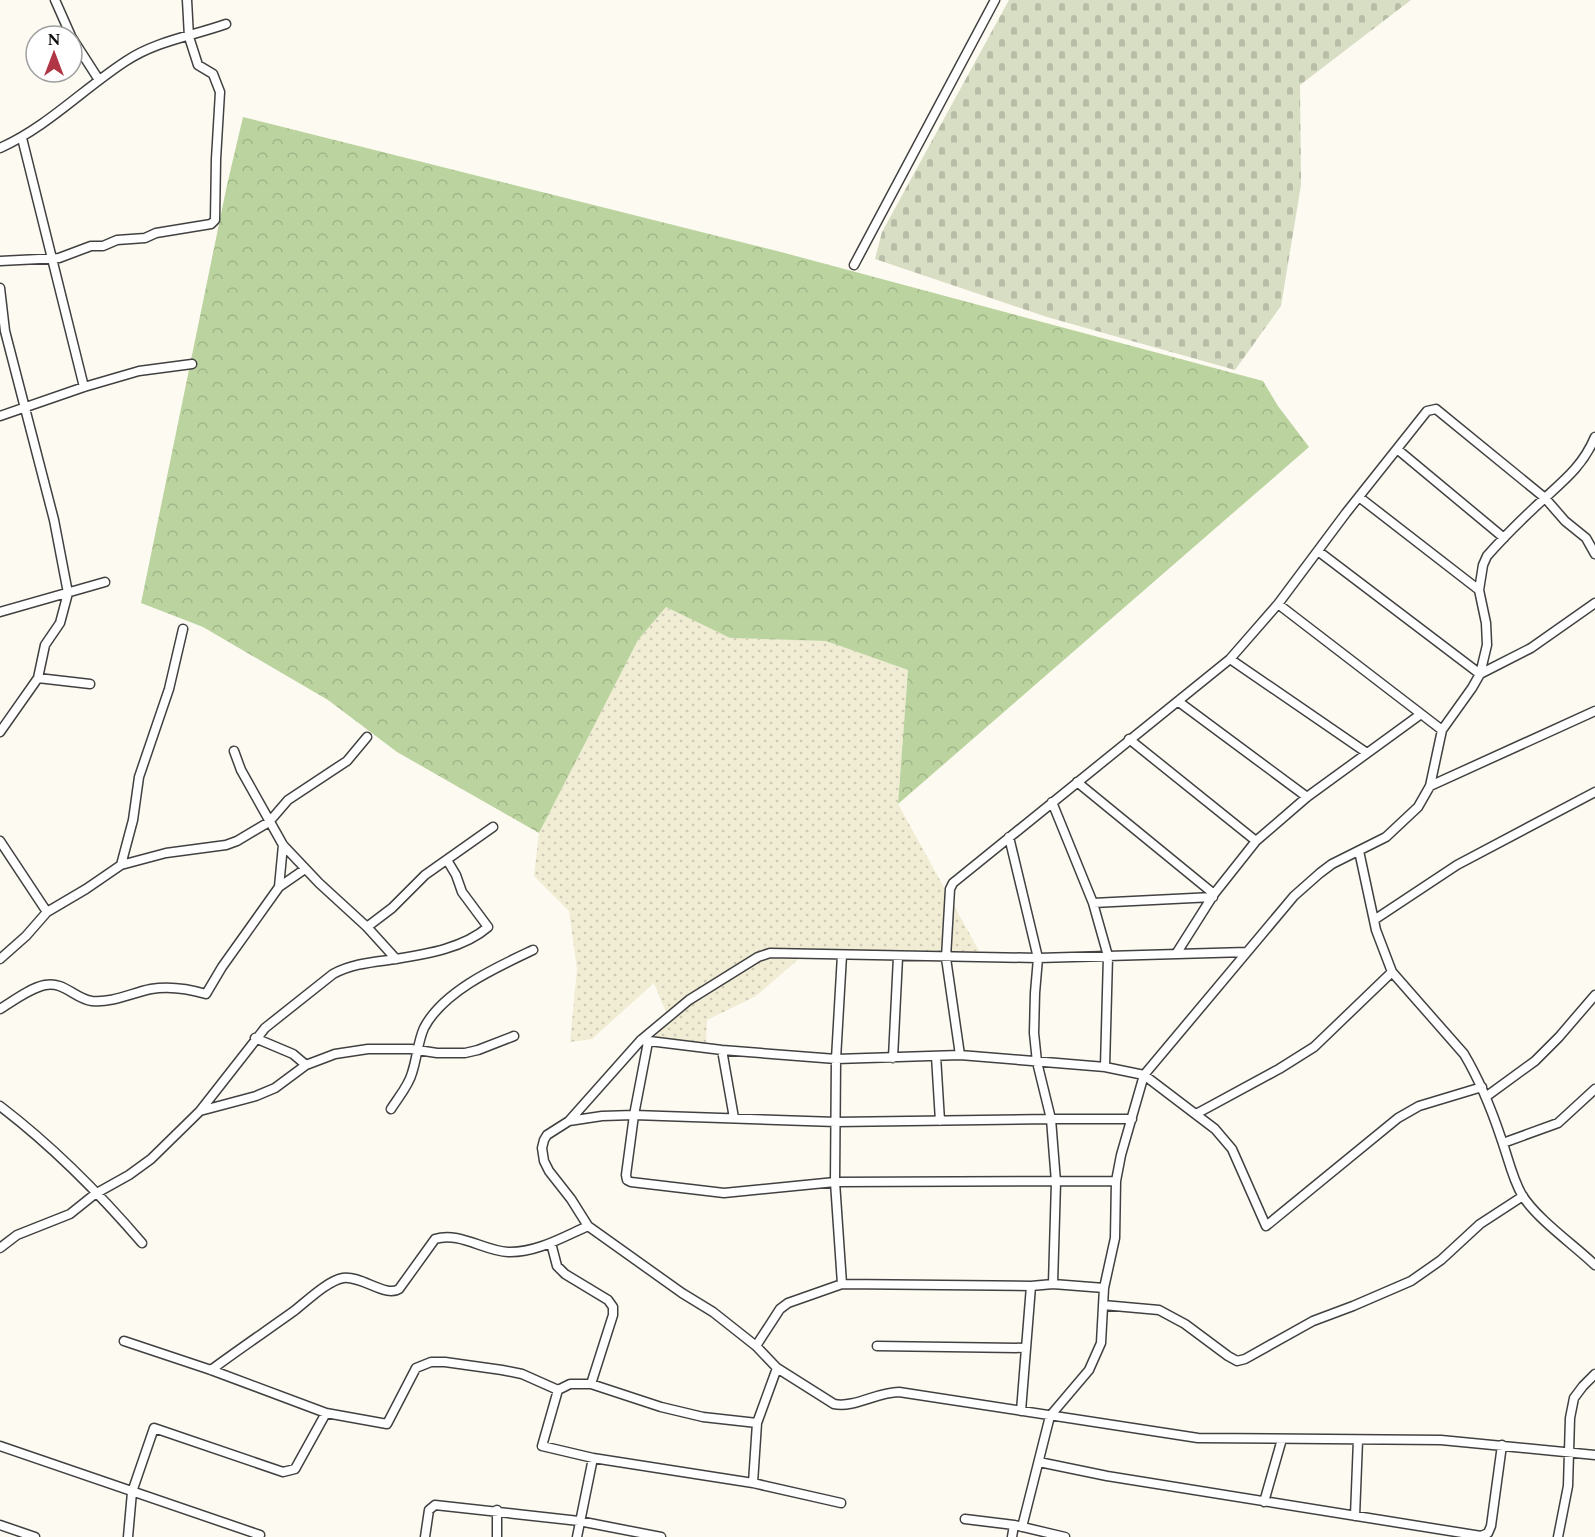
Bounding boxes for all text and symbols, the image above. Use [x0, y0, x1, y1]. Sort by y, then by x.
north arrow [24, 24, 84, 84]
text: N [47, 28, 61, 52]

